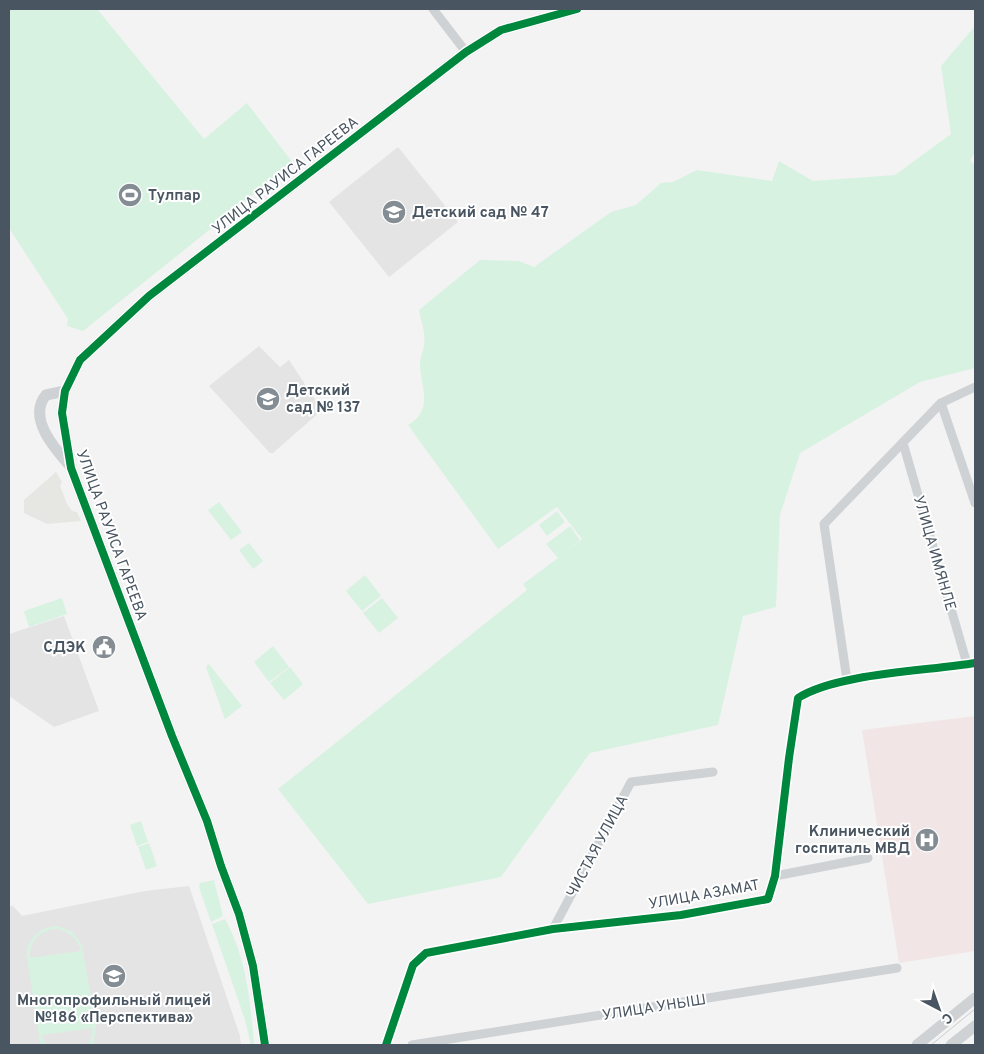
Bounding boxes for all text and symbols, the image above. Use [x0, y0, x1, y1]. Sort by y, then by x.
street label: УЛИЦА РАУИСА ГАРЕЕВА [209, 113, 363, 239]
sports icon: Тулпар [117, 182, 143, 208]
place label: Тулпар [148, 187, 201, 206]
school or university icon: Детский сад № 47 [381, 199, 407, 225]
place label: Детский сад № 47 [412, 204, 549, 223]
place label: Детский сад № 137 [286, 382, 360, 418]
school or university icon: Детский сад № 137 [255, 386, 281, 412]
street label: УЛИЦА РАУИСА ГАРЕЕВА [71, 447, 150, 624]
street label: УЛИЦА ИМЯНЛЕ [908, 494, 959, 613]
public building icon: СДЭК [91, 634, 117, 660]
place label: СДЭК [43, 639, 86, 658]
street label: ЧИСТАЯ УЛИЦА [563, 792, 633, 901]
place label: Клинический госпиталь МВД [795, 823, 910, 859]
hospital icon: Клинический госпиталь МВД [914, 827, 940, 853]
street label: УЛИЦА АЗАМАТ [647, 876, 761, 915]
school or university icon: Многопрофильный лицей №186 «Перспектива» [101, 963, 127, 989]
north arrow [914, 984, 964, 1034]
street label: УЛИЦА УНЫШ [601, 991, 707, 1026]
place label: Многопрофильный лицей №186 «Перспектива» [17, 992, 211, 1028]
text: С [938, 1008, 955, 1027]

